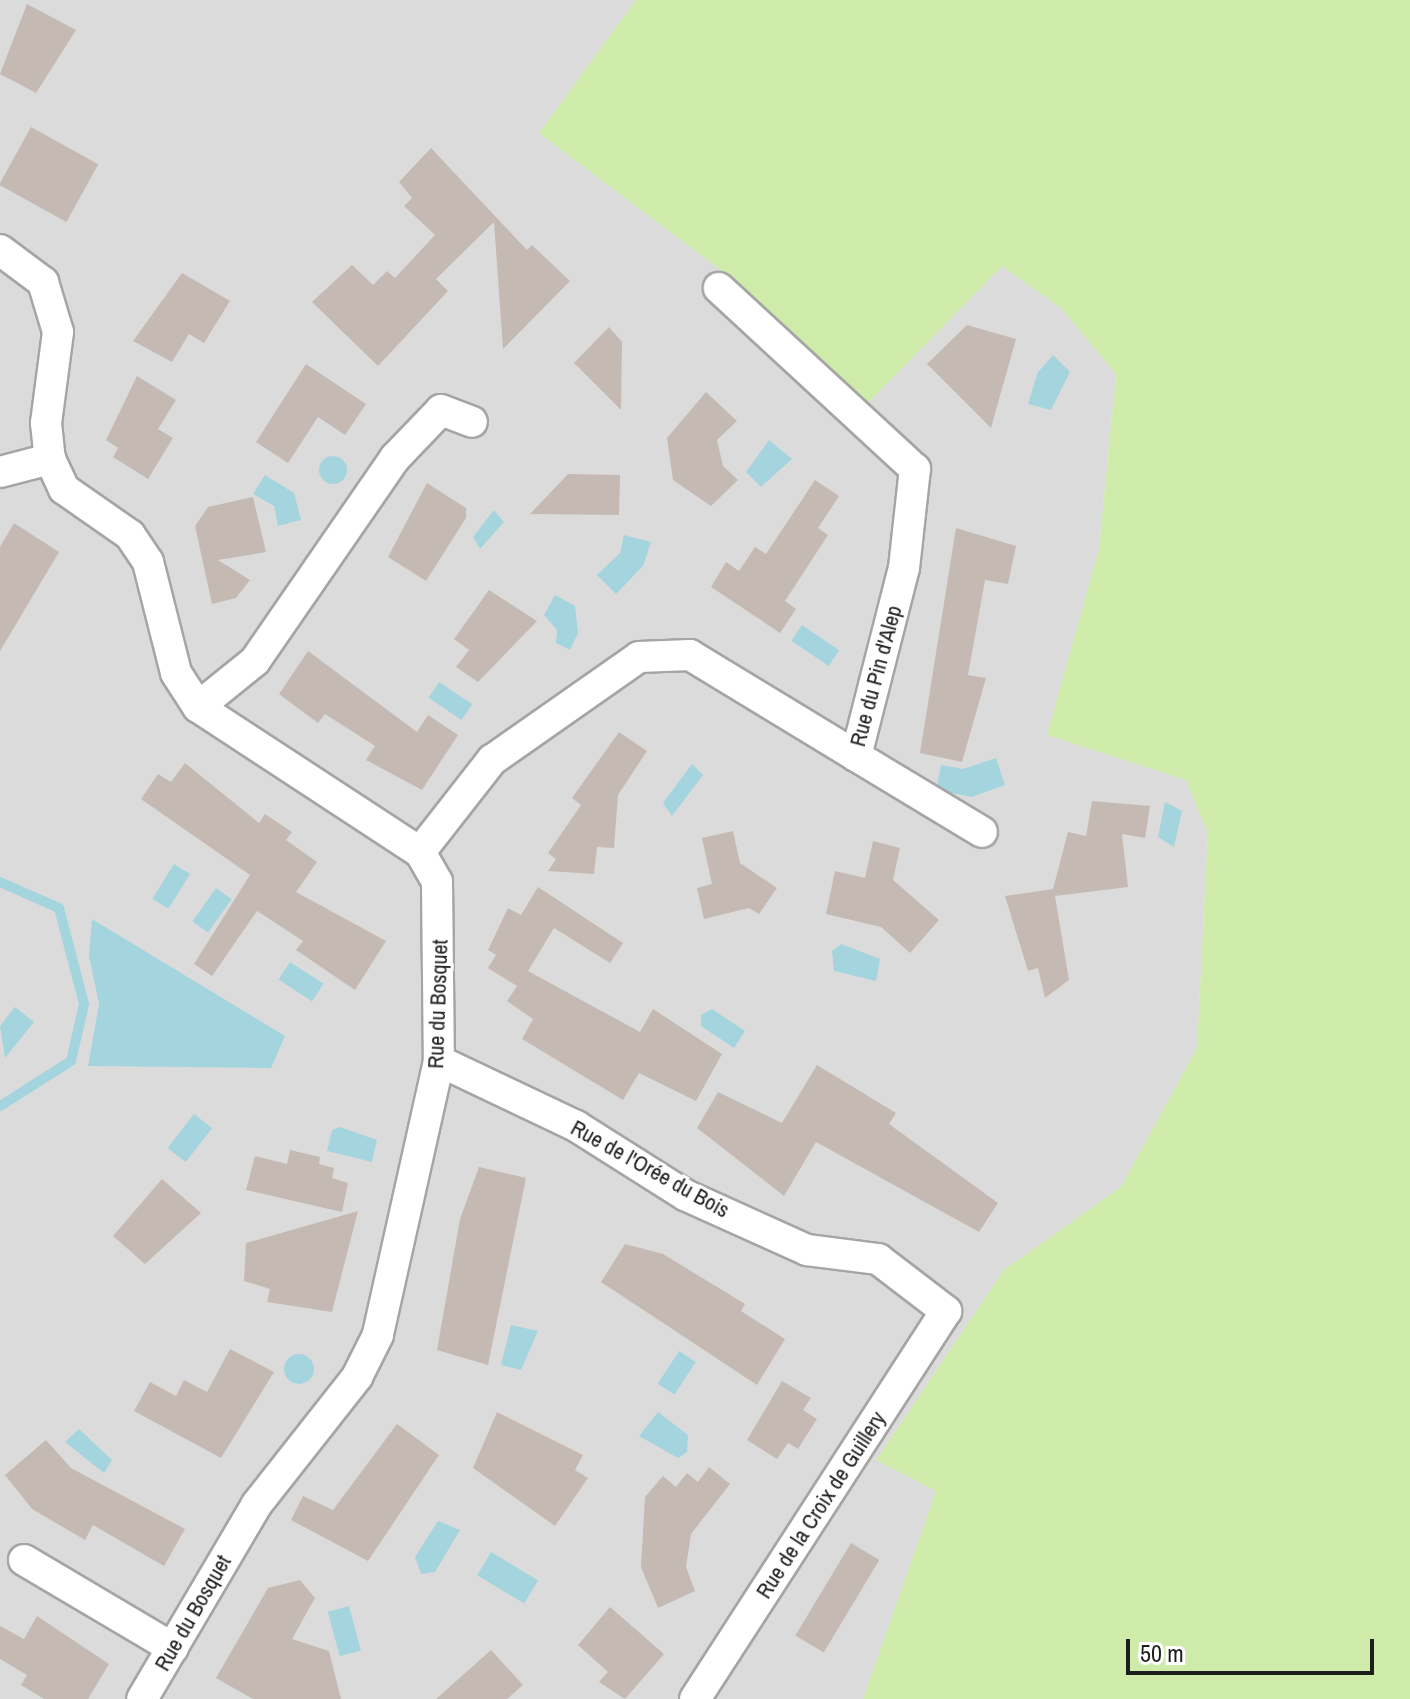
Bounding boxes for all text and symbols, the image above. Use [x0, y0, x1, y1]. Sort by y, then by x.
street label: Rue du Pin d'Alep [845, 603, 907, 749]
street label: Rue du Bosquet [423, 939, 453, 1069]
street label: Rue de l'Orée du Bois [566, 1115, 734, 1223]
street label: Rue de la Croix de Guillery [751, 1407, 891, 1603]
street label: Rue du Bosquet [149, 1550, 237, 1676]
scale bar [1130, 1623, 1378, 1673]
text: 50 m [1140, 1637, 1184, 1669]

